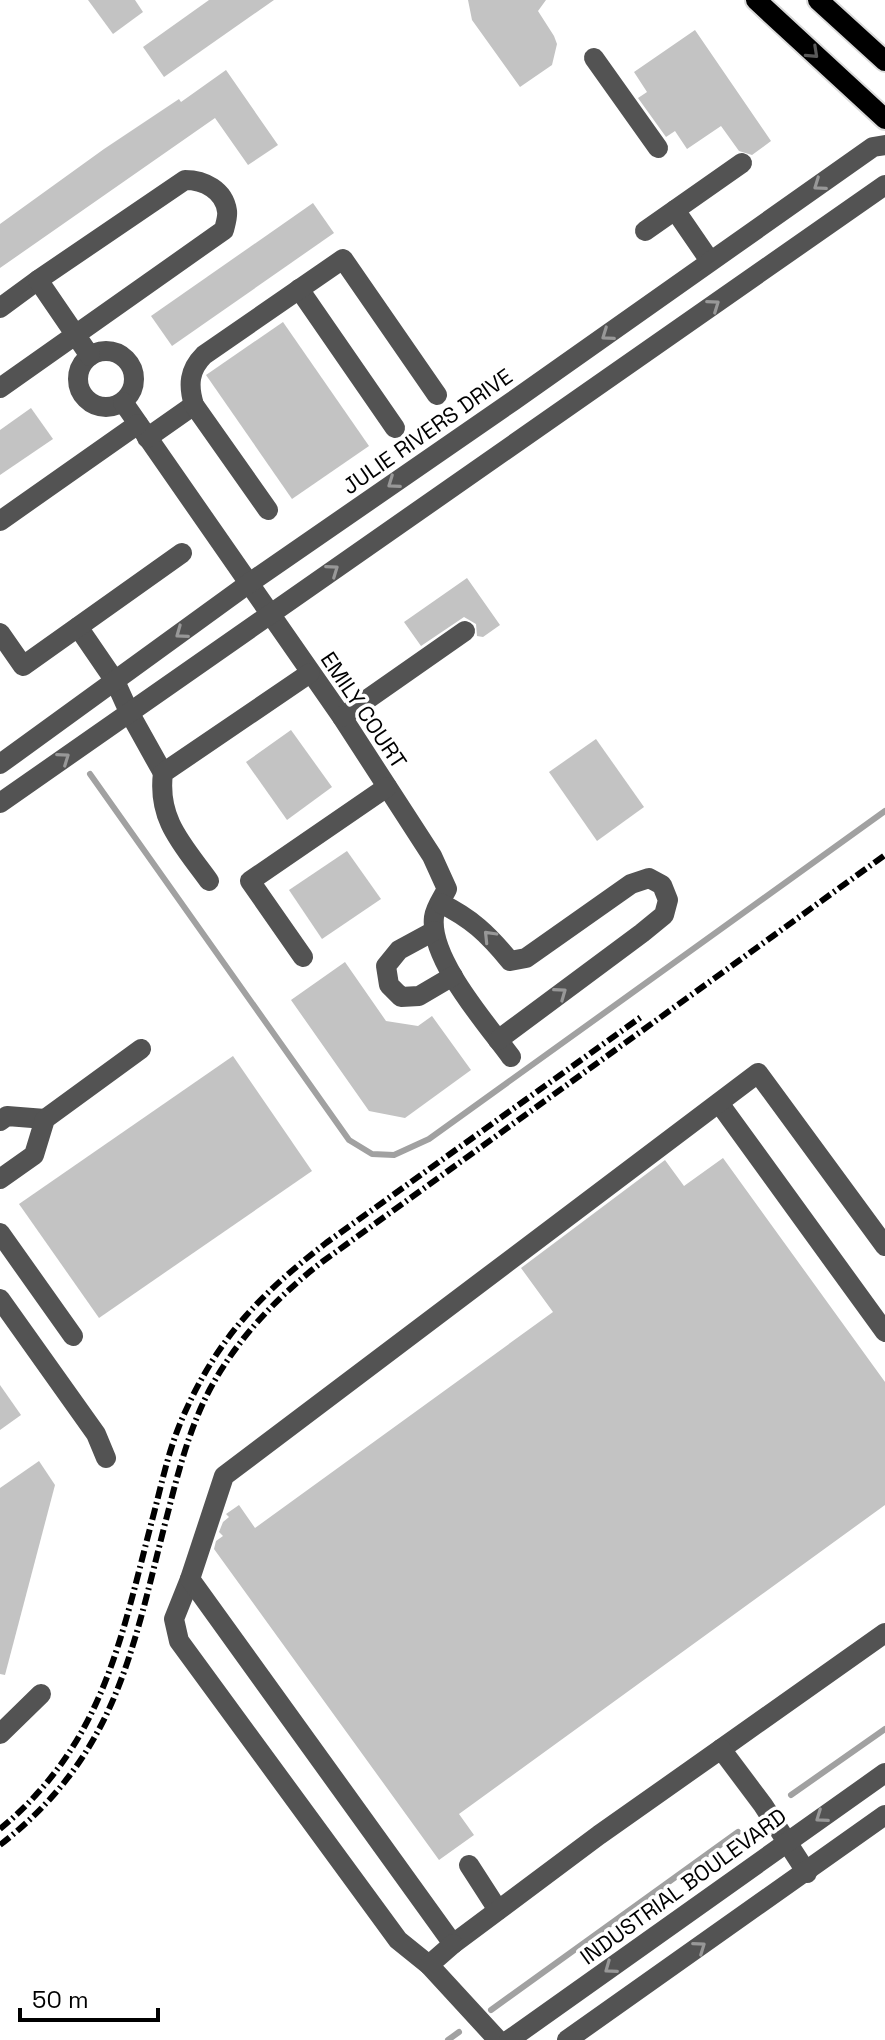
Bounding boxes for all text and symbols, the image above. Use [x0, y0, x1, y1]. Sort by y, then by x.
one-way arrow [804, 43, 819, 57]
one-way arrow [814, 175, 828, 190]
one-way arrow [705, 301, 719, 315]
one-way arrow [601, 325, 615, 340]
street label: JULIE RIVERS DRIVE [337, 362, 517, 500]
one-way arrow [388, 473, 402, 488]
one-way arrow [325, 565, 339, 580]
one-way arrow [175, 623, 189, 638]
street label: EMILY COURT [315, 646, 413, 774]
one-way arrow [55, 753, 69, 768]
one-way arrow [483, 931, 498, 945]
one-way arrow [552, 989, 567, 1003]
street label: INDUSTRIAL BOULEVARD [574, 1802, 792, 1970]
one-way arrow [816, 1808, 830, 1822]
one-way arrow [692, 1942, 706, 1957]
one-way arrow [604, 1959, 618, 1973]
scale bar [20, 1972, 158, 2022]
text: 50 m [32, 1984, 89, 2015]

